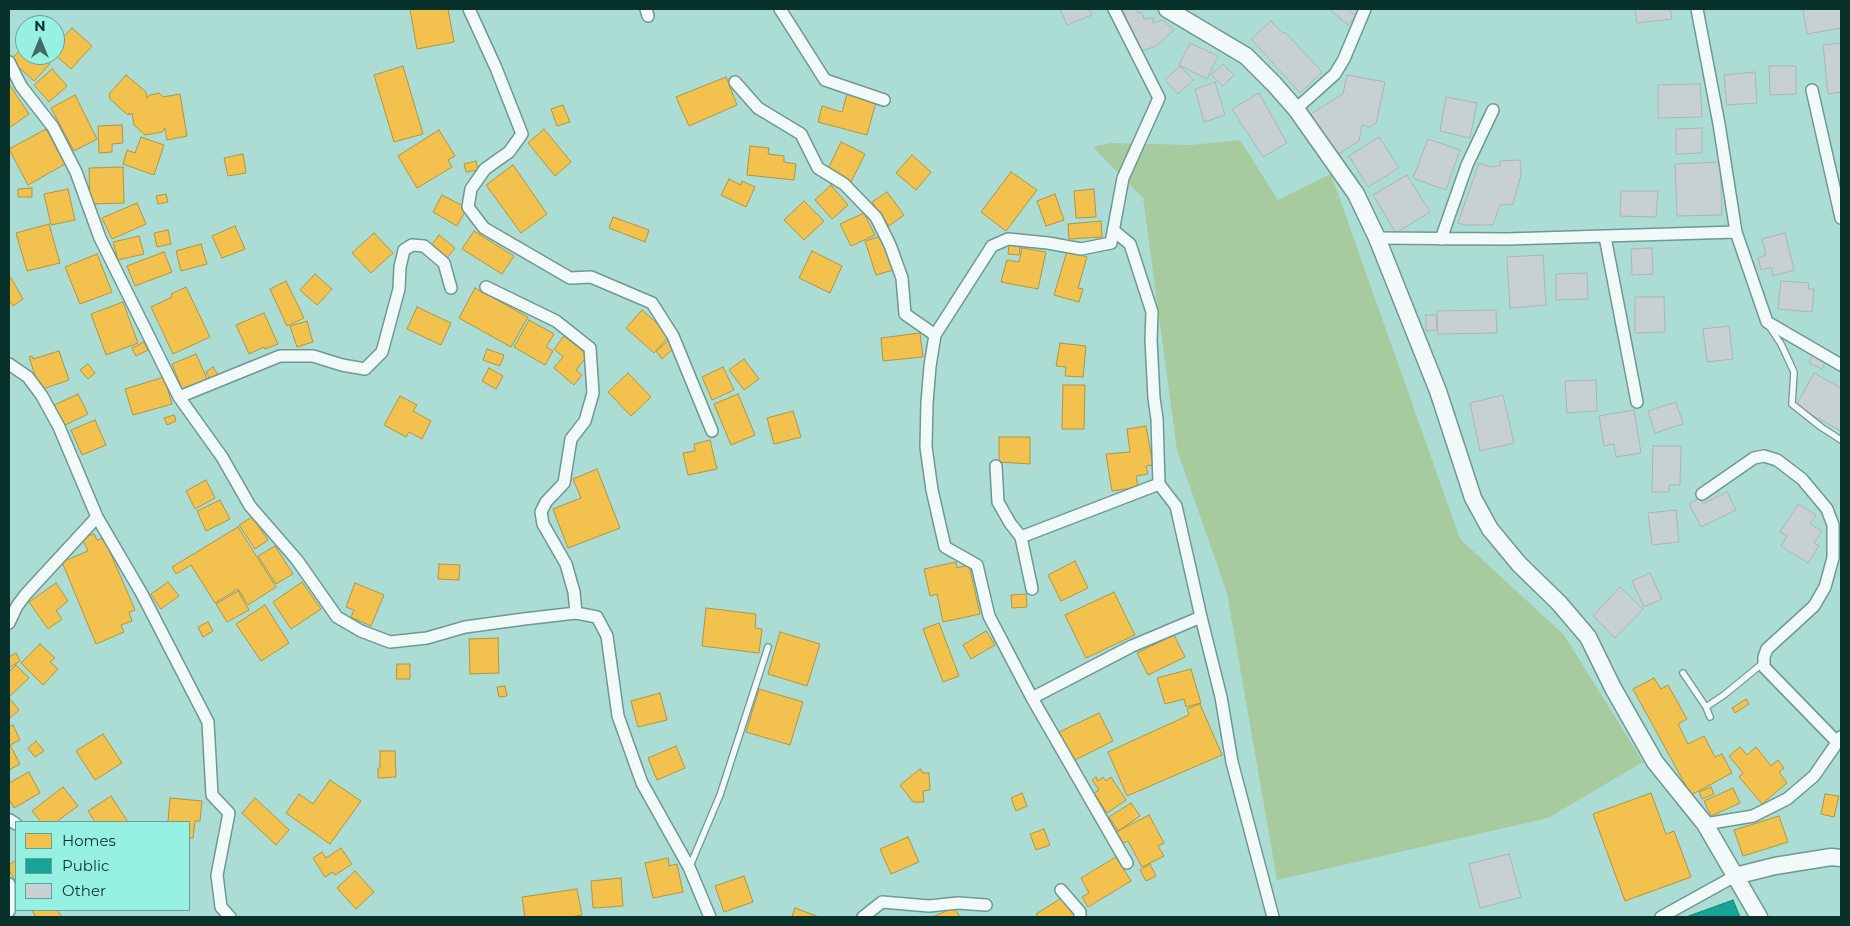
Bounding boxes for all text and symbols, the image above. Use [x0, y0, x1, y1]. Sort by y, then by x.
north arrow [15, 15, 65, 65]
text: N [34, 17, 46, 35]
legend [15, 821, 190, 911]
text: Homes [62, 831, 116, 850]
text: Public [62, 856, 110, 875]
text: Other [62, 881, 106, 900]

